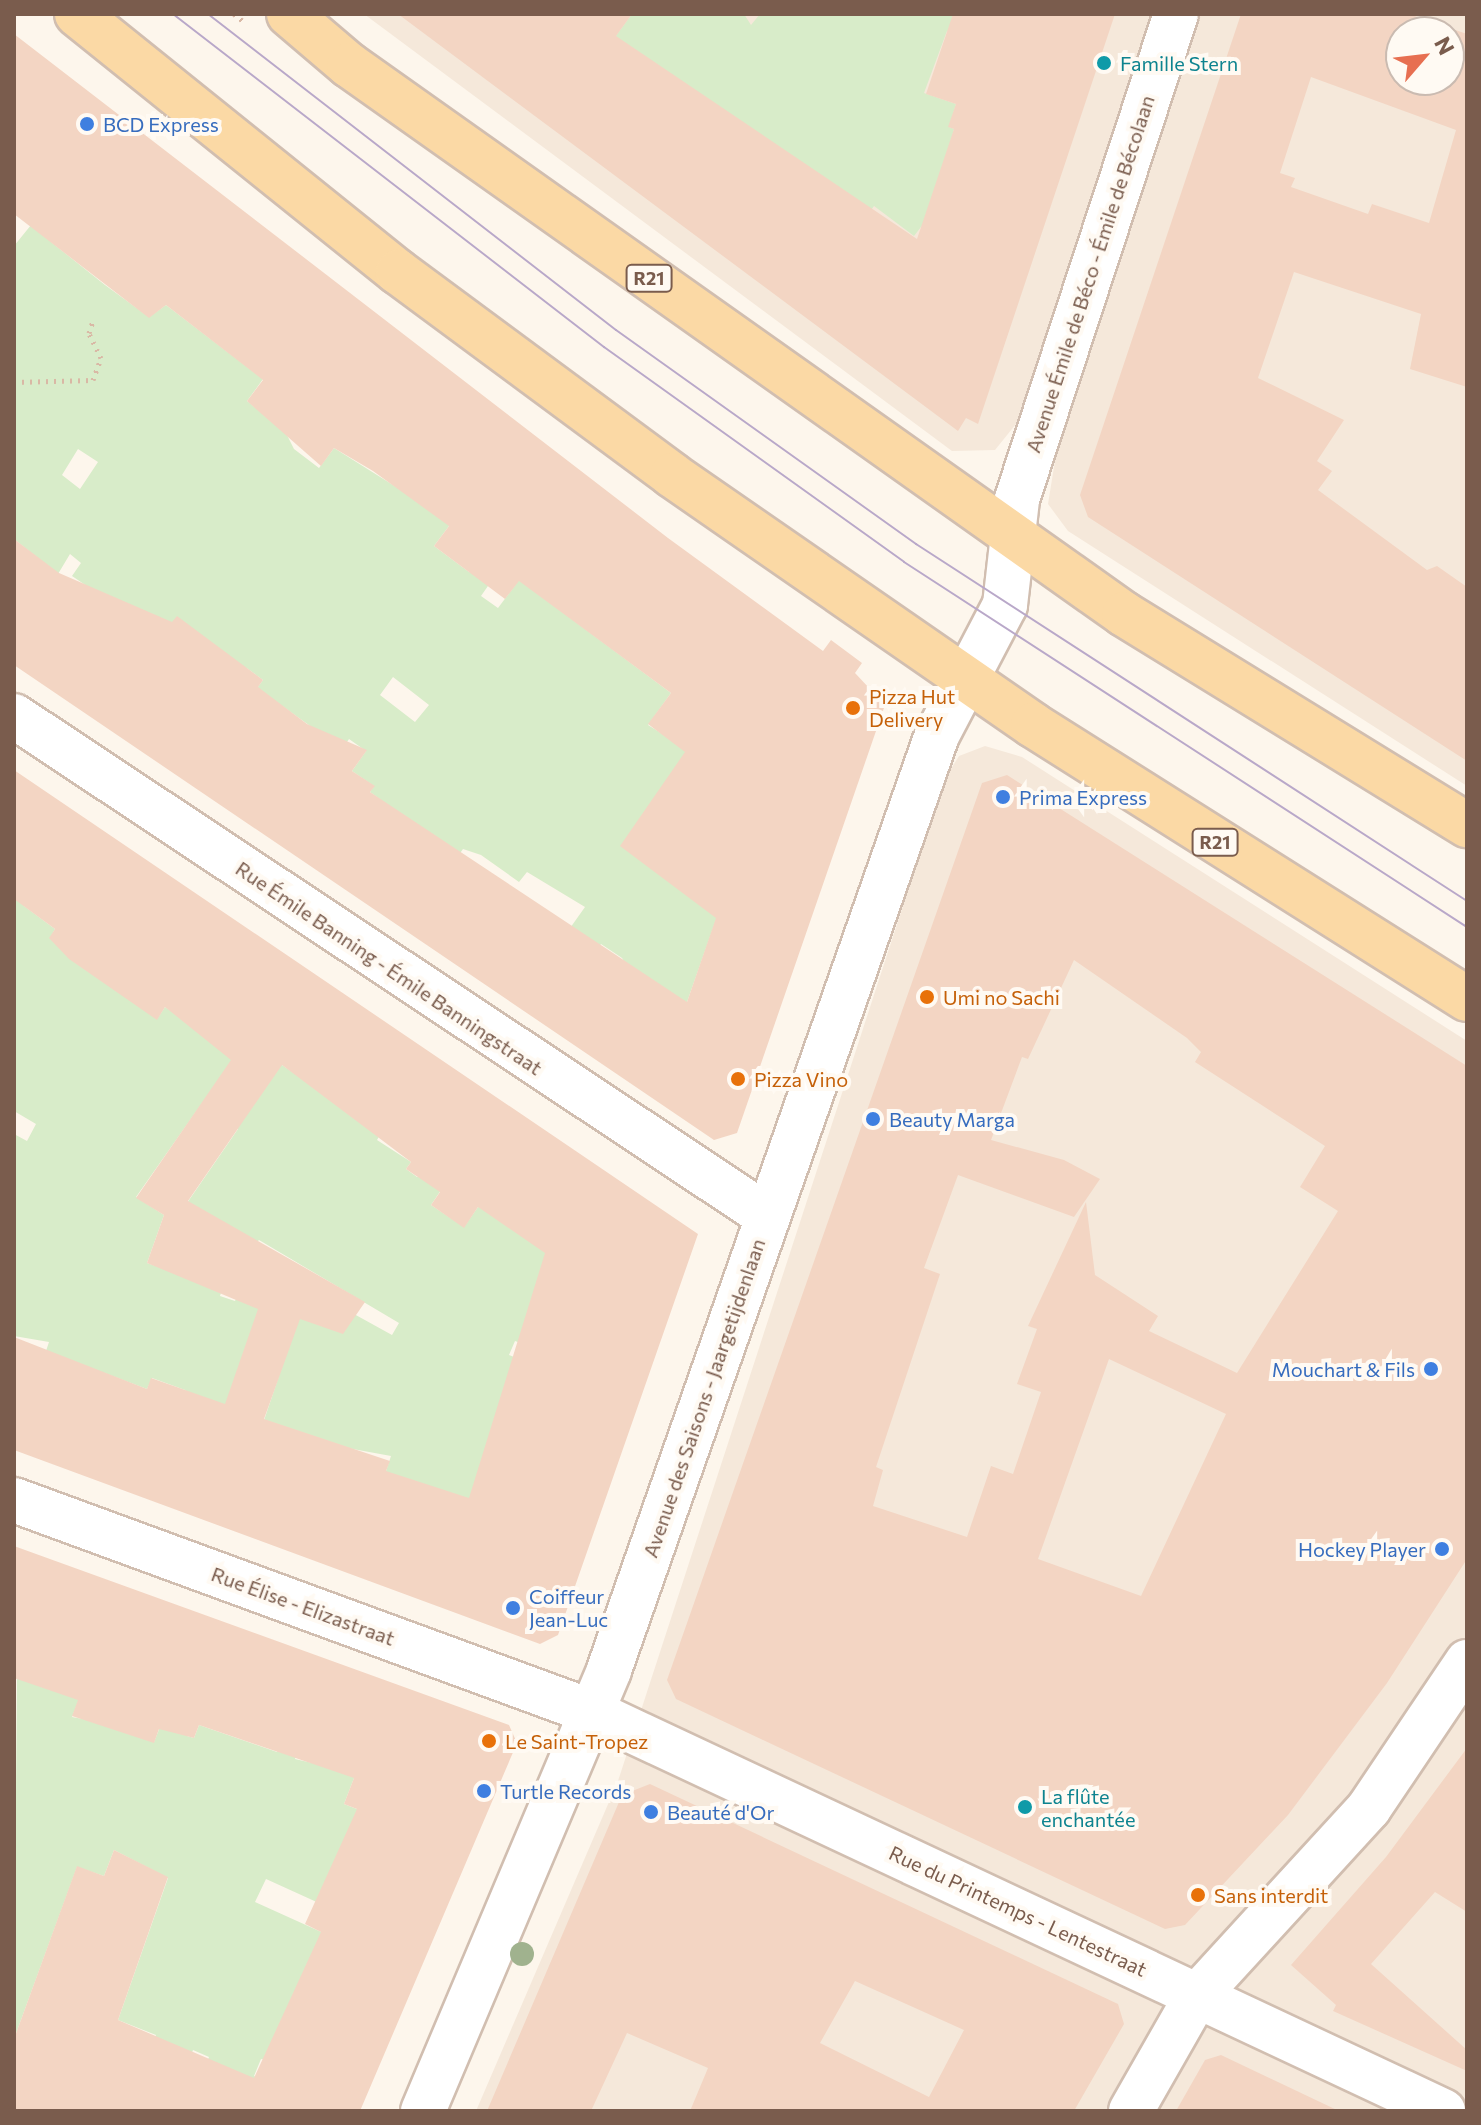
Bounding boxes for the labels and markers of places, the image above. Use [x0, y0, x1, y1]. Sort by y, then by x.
place label: Famille Stern [1120, 51, 1238, 75]
marker: Famille Stern [1095, 54, 1113, 72]
place label: BCD Express [103, 112, 219, 136]
marker: BCD Express [78, 115, 96, 133]
place label: Pizza Hut Delivery [869, 684, 955, 731]
marker: Pizza Hut Delivery [844, 699, 862, 717]
place label: Prima Express [1019, 785, 1147, 809]
marker: Prima Express [994, 788, 1012, 806]
place label: Umi no Sachi [943, 985, 1060, 1009]
marker: Umi no Sachi [918, 988, 936, 1006]
place label: Pizza Vino [754, 1067, 848, 1091]
marker: Pizza Vino [729, 1070, 747, 1088]
place label: Beauty Marga [889, 1107, 1015, 1131]
marker: Beauty Marga [864, 1110, 882, 1128]
place label: Mouchart & Fils [1272, 1357, 1415, 1381]
marker: Mouchart & Fils [1422, 1360, 1440, 1378]
place label: Hockey Player [1298, 1537, 1426, 1561]
marker: Hockey Player [1433, 1540, 1451, 1558]
place label: Coiffeur Jean-Luc [529, 1584, 608, 1631]
marker: Coiffeur Jean-Luc [504, 1599, 522, 1617]
place label: Le Saint-Tropez [505, 1729, 648, 1753]
marker: Le Saint-Tropez [480, 1732, 498, 1750]
place label: Turtle Records [500, 1779, 631, 1803]
marker: Turtle Records [475, 1782, 493, 1800]
place label: La flûte enchantée [1041, 1784, 1135, 1831]
marker: La flûte enchantée [1016, 1798, 1034, 1816]
place label: Beauté d'Or [667, 1800, 774, 1824]
marker: Beauté d'Or [642, 1803, 660, 1821]
place label: Sans interdit [1214, 1883, 1328, 1907]
marker: Sans interdit [1189, 1886, 1207, 1904]

